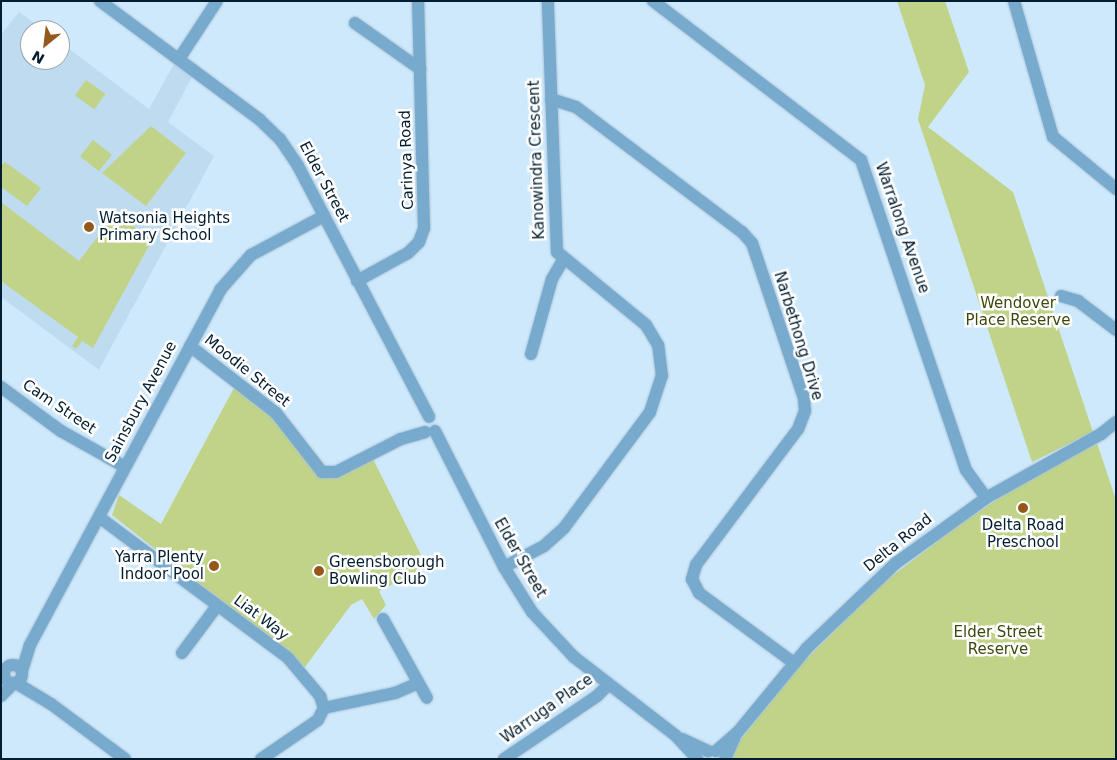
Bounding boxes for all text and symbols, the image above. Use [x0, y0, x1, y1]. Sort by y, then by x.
north arrow [20, 20, 70, 70]
text: N [29, 47, 47, 67]
street label: Kanowindra Crescent [525, 80, 549, 240]
street label: Carinya Road [396, 110, 418, 210]
street label: Elder Street [295, 139, 353, 225]
street label: Warralong Avenue [871, 160, 933, 296]
place label: Watsonia Heights Primary School [99, 209, 230, 244]
marker: Watsonia Heights Primary School [83, 221, 95, 233]
street label: Narbethong Drive [770, 269, 826, 403]
park label: Wendover Place Reserve [966, 294, 1070, 329]
street label: Moodie Street [201, 331, 293, 411]
street label: Sainsbury Avenue [101, 338, 181, 466]
street label: Cam Street [19, 376, 99, 438]
marker: Delta Road Preschool [1017, 502, 1029, 514]
street label: Delta Road [860, 510, 936, 576]
street label: Elder Street [490, 515, 550, 601]
place label: Delta Road Preschool [982, 516, 1064, 551]
place label: Yarra Plenty Indoor Pool [115, 548, 204, 583]
place label: Greensborough Bowling Club [329, 553, 444, 588]
marker: Yarra Plenty Indoor Pool [208, 560, 220, 572]
marker: Greensborough Bowling Club [313, 565, 325, 577]
street label: Liat Way [230, 591, 292, 645]
park label: Elder Street Reserve [954, 623, 1042, 658]
street label: Warruga Place [498, 671, 596, 747]

